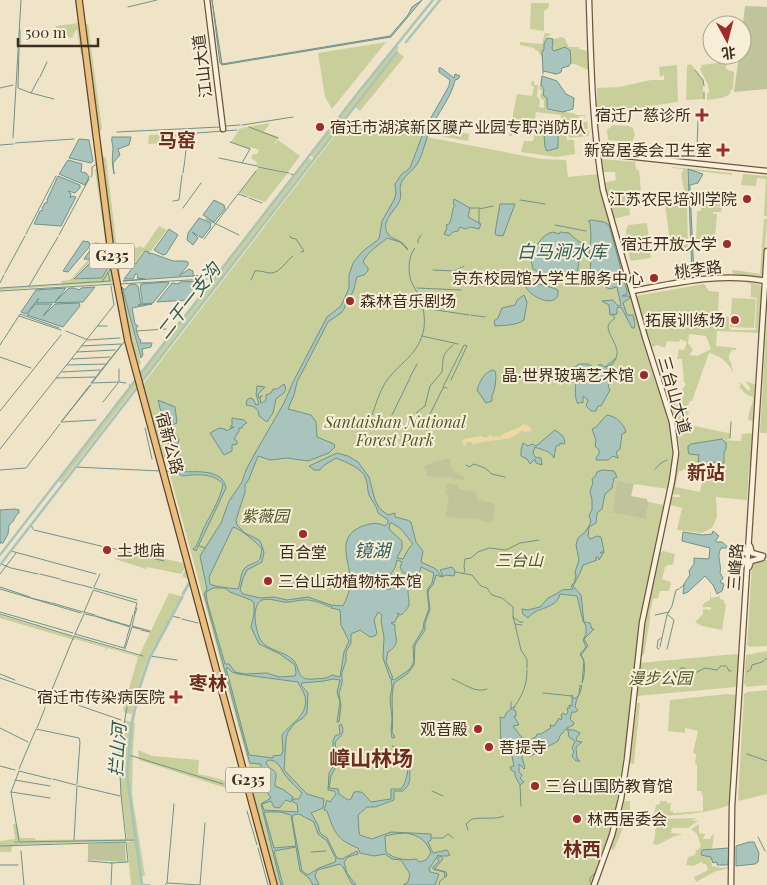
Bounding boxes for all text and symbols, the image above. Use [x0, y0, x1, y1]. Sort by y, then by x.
scale bar [18, 15, 98, 47]
north arrow [702, 15, 752, 65]
text: 500 m [25, 22, 67, 42]
street label: 江山大道 [187, 33, 216, 99]
text: 北 [721, 43, 737, 64]
place label: 宿迁广慈诊所 [595, 104, 691, 125]
marker: 宿迁广慈诊所 [695, 108, 709, 122]
place label: 宿迁市湖滨新区膜产业园专职消防队 [330, 116, 586, 137]
marker: 宿迁市湖滨新区膜产业园专职消防队 [314, 121, 326, 133]
district label: 马窑 [158, 126, 196, 152]
place label: 新窑居委会卫生室 [584, 139, 712, 160]
marker: 新窑居委会卫生室 [716, 143, 730, 157]
place label: 江苏农民培训学院 [609, 188, 737, 209]
marker: 江苏农民培训学院 [741, 193, 753, 205]
place label: 宿迁开放大学 [621, 233, 717, 254]
marker: 宿迁开放大学 [721, 238, 733, 250]
water label: 白马涧水库 [517, 239, 610, 263]
road number: G235 [90, 244, 134, 268]
street label: 桃李路 [673, 255, 723, 282]
water label: 二干一支沟 [151, 256, 227, 343]
place label: 京东校园馆大学生服务中心 [452, 267, 644, 288]
marker: 京东校园馆大学生服务中心 [648, 272, 660, 284]
place label: 森林音乐剧场 [360, 290, 456, 311]
marker: 森林音乐剧场 [344, 295, 356, 307]
place label: 拓展训练场 [645, 309, 725, 330]
marker: 拓展训练场 [729, 314, 741, 326]
street label: 三台山大道 [654, 354, 697, 436]
place label: 晶·世界玻璃艺术馆 [502, 364, 634, 385]
marker: 晶·世界玻璃艺术馆 [638, 369, 650, 381]
street label: 宿新公路 [152, 409, 189, 477]
park label: Santaishan National Forest Park [323, 411, 466, 450]
district label: 新站 [687, 458, 725, 484]
park label: 紫薇园 [241, 505, 291, 526]
marker: 百合堂 [297, 528, 309, 540]
water label: 镜湖 [354, 538, 393, 562]
place label: 土地庙 [117, 539, 165, 560]
place label: 百合堂 [279, 541, 327, 562]
street label: 三峰路 [722, 542, 747, 592]
marker: 土地庙 [101, 544, 113, 556]
park label: 三台山 [495, 549, 544, 570]
place label: 三台山动植物标本馆 [278, 570, 422, 591]
marker: 三台山动植物标本馆 [262, 575, 274, 587]
park label: 漫步公园 [628, 667, 694, 688]
district label: 枣林 [189, 669, 227, 695]
place label: 宿迁市传染病医院 [37, 686, 165, 707]
marker: 宿迁市传染病医院 [169, 690, 183, 704]
place label: 观音殿 [420, 718, 468, 739]
water label: 拦山河 [103, 719, 131, 778]
marker: 观音殿 [472, 723, 484, 735]
place label: 菩提寺 [499, 736, 547, 757]
marker: 菩提寺 [483, 741, 495, 753]
district label: 嶂山林场 [329, 743, 413, 771]
road number: G235 [226, 768, 270, 792]
place label: 三台山国防教育馆 [545, 775, 673, 796]
marker: 三台山国防教育馆 [529, 780, 541, 792]
place label: 林西居委会 [587, 808, 667, 829]
marker: 林西居委会 [571, 813, 583, 825]
district label: 林西 [563, 835, 601, 861]

